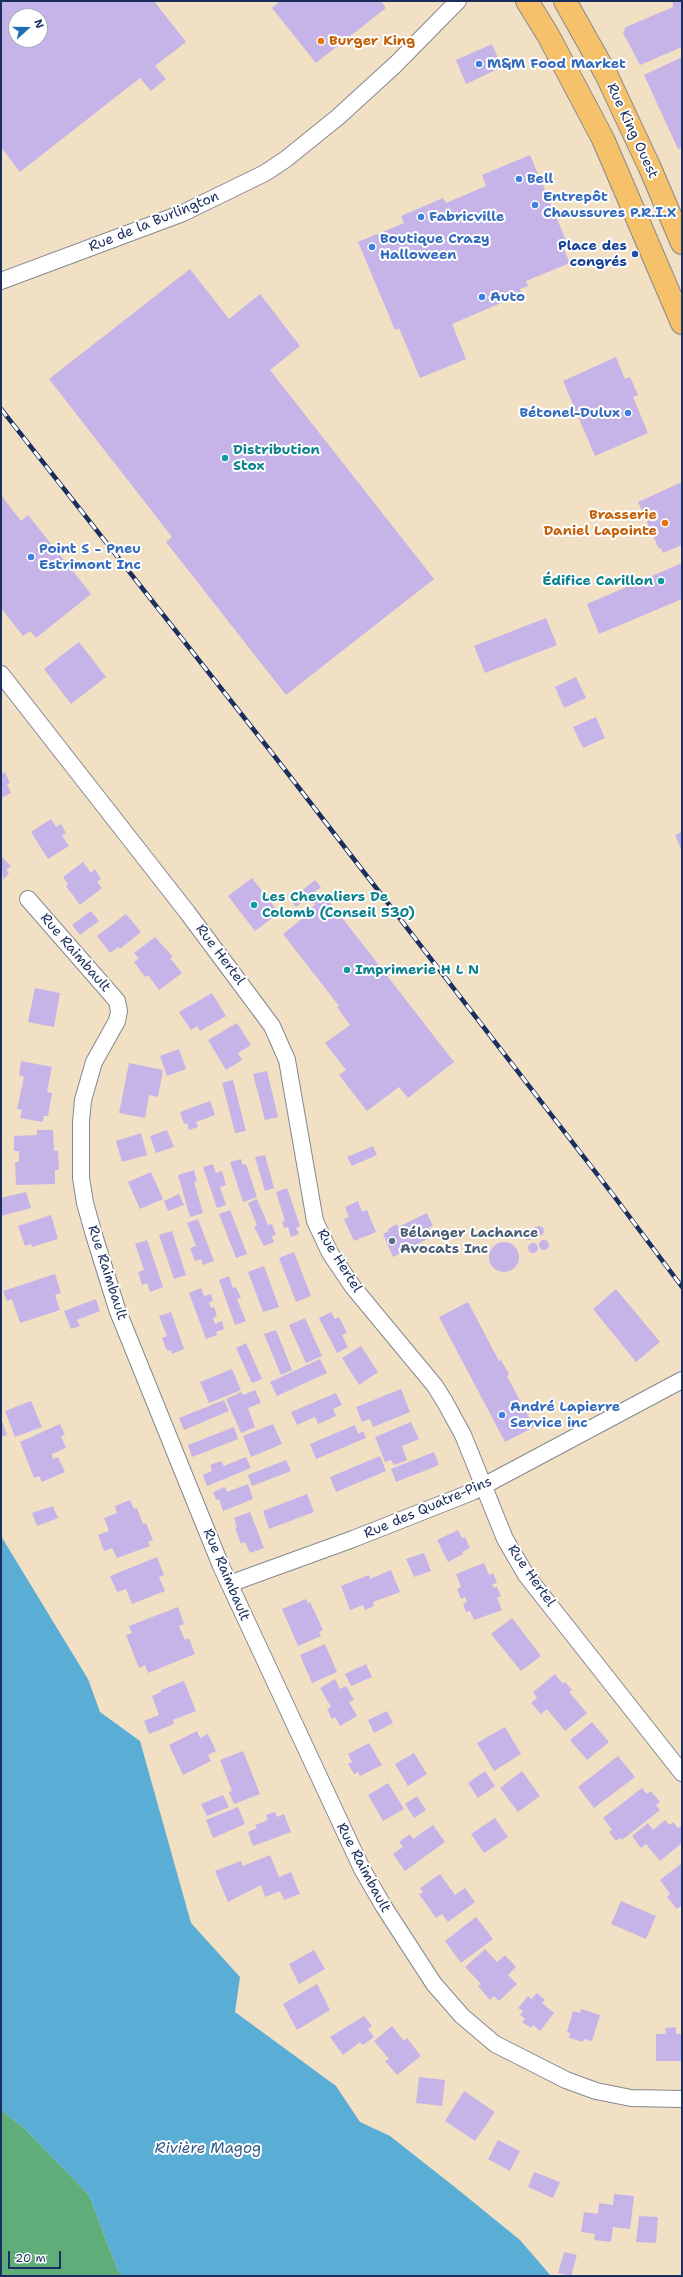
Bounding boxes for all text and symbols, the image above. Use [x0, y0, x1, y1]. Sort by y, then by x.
north arrow [8, 8, 48, 48]
text: N [30, 17, 47, 31]
place label: Burger King [329, 33, 415, 49]
marker: Burger King [316, 36, 326, 46]
place label: M&M Food Market [487, 56, 626, 72]
marker: M&M Food Market [474, 59, 484, 69]
street label: Rue King Ouest [603, 81, 661, 181]
place label: Bell [527, 171, 553, 187]
marker: Bell [514, 174, 524, 184]
street label: Rue de la Burlington [86, 188, 222, 256]
place label: Entrepôt Chaussures P.R.I.X [543, 189, 676, 222]
marker: Entrepôt Chaussures P.R.I.X [530, 200, 540, 210]
place label: Fabricville [429, 209, 504, 225]
marker: Fabricville [416, 212, 426, 222]
place label: Boutique Crazy Halloween [380, 231, 490, 264]
place label: Place des congrés [558, 238, 627, 270]
marker: Boutique Crazy Halloween [367, 242, 377, 252]
marker: Place des congrés [630, 249, 640, 259]
place label: Auto [490, 289, 525, 305]
marker: Auto [477, 292, 487, 302]
place label: Bétonel-Dulux [519, 405, 620, 421]
marker: Bétonel-Dulux [623, 408, 633, 418]
place label: Distribution Stox [233, 442, 320, 474]
marker: Distribution Stox [220, 453, 230, 463]
place label: Brasserie Daniel Lapointe [544, 507, 657, 540]
marker: Brasserie Daniel Lapointe [660, 518, 670, 528]
place label: Point S - Pneu Estrimont Inc [39, 541, 141, 574]
marker: Point S - Pneu Estrimont Inc [26, 552, 36, 562]
place label: Édifice Carillon [542, 573, 653, 589]
marker: Édifice Carillon [656, 576, 666, 586]
place label: Les Chevaliers De Colomb (Conseil 530) [262, 889, 415, 922]
marker: Les Chevaliers De Colomb (Conseil 530) [249, 900, 259, 910]
street label: Rue Raimbault [36, 910, 114, 996]
street label: Rue Hertel [192, 921, 248, 989]
place label: Imprimerie H L N [355, 962, 479, 978]
marker: Imprimerie H L N [342, 965, 352, 975]
street label: Rue Raimbault [84, 1223, 130, 1323]
place label: Bélanger Lachance Avocats Inc [400, 1225, 539, 1258]
street label: Rue Hertel [313, 1226, 365, 1296]
marker: Bélanger Lachance Avocats Inc [387, 1236, 397, 1246]
place label: André Lapierre Service inc [510, 1399, 620, 1432]
marker: André Lapierre Service inc [497, 1410, 507, 1420]
street label: Rue des Quatre-Pins [362, 1473, 494, 1543]
street label: Rue Raimbault [199, 1526, 253, 1624]
street label: Rue Hertel [504, 1542, 558, 1610]
street label: Rue Raimbault [332, 1820, 394, 1916]
water label: Rivière Magog [155, 2140, 261, 2158]
scale bar [10, 2243, 63, 2269]
text: 20 m [15, 2250, 46, 2266]

